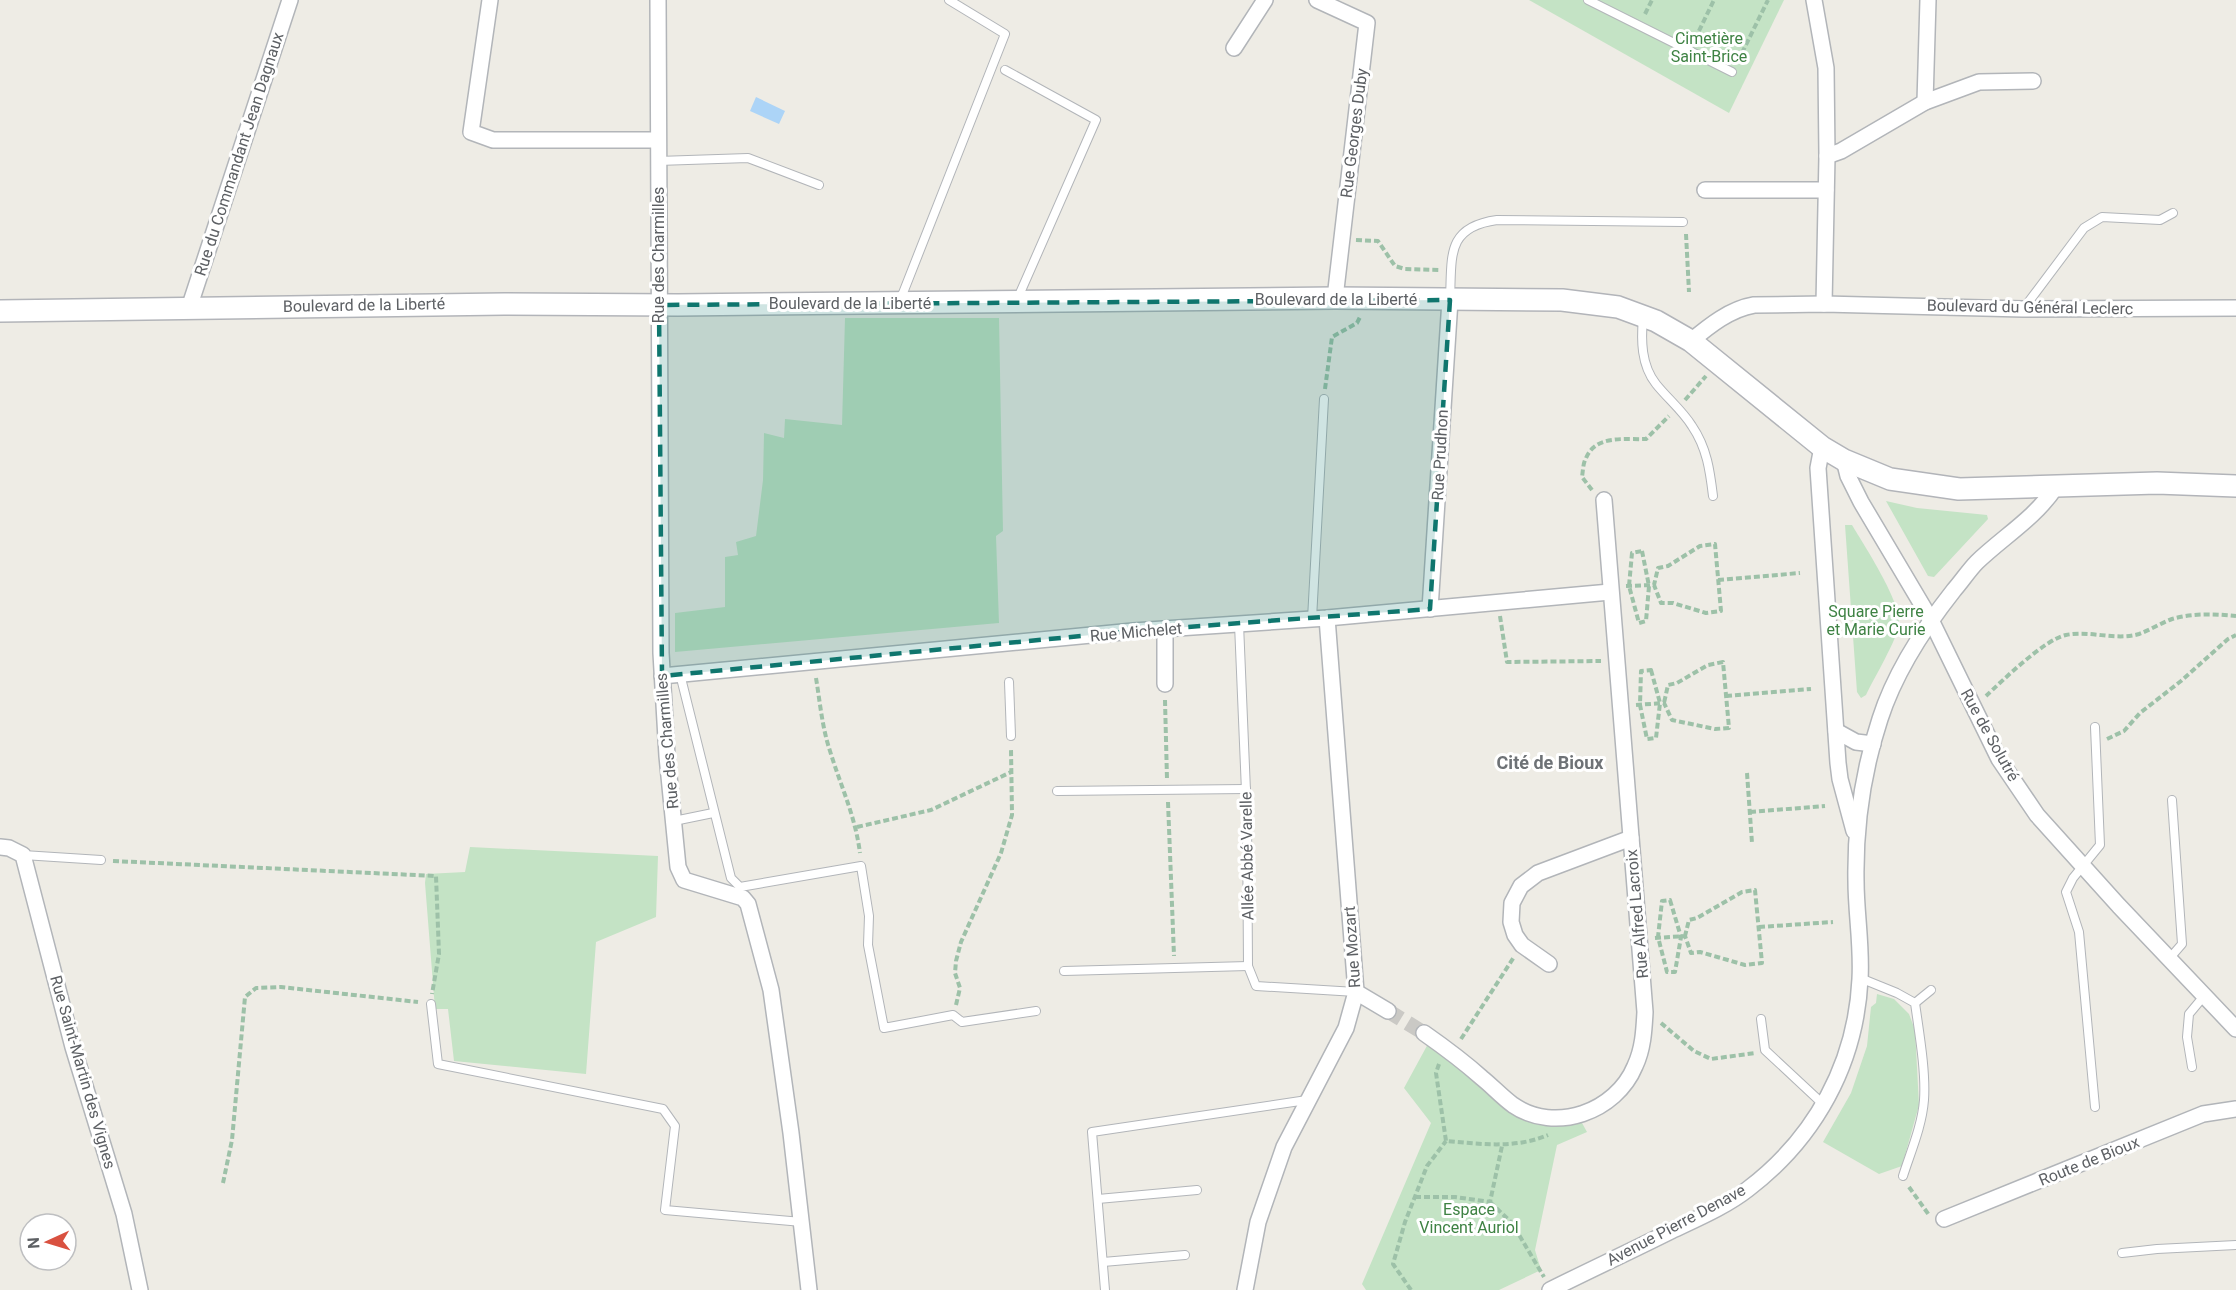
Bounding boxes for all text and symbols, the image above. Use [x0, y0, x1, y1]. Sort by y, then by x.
park label: Cimetière Saint-Brice [1671, 29, 1747, 66]
street label: Rue du Commandant Jean Dagnaux [191, 30, 287, 278]
street label: Rue Georges Duby [1337, 67, 1371, 199]
street label: Rue des Charmilles [649, 187, 668, 323]
street label: Boulevard de la Liberté [1255, 290, 1417, 309]
street label: Boulevard de la Liberté [283, 294, 445, 316]
street label: Boulevard de la Liberté [769, 294, 931, 313]
street label: Boulevard du Général Leclerc [1927, 296, 2133, 318]
street label: Rue Prudhon [1428, 409, 1452, 501]
park label: Square Pierre et Marie Curie [1826, 602, 1926, 639]
street label: Rue Michelet [1089, 619, 1183, 645]
street label: Rue des Charmilles [652, 672, 682, 810]
street label: Rue de Solutré [1957, 685, 2023, 785]
district label: Cité de Bioux [1497, 752, 1604, 773]
street label: Allée Abbé Varelle [1236, 792, 1258, 920]
street label: Rue Alfred Lacroix [1622, 849, 1652, 979]
street label: Rue Mozart [1340, 906, 1364, 988]
street label: Rue Saint-Martin des Vignes [46, 973, 120, 1171]
street label: Route de Bioux [2036, 1132, 2142, 1190]
street label: Avenue Pierre Denave [1603, 1180, 1749, 1270]
park label: Espace Vincent Auriol [1419, 1200, 1519, 1237]
north arrow [18, 1212, 78, 1272]
text: N [24, 1237, 43, 1249]

